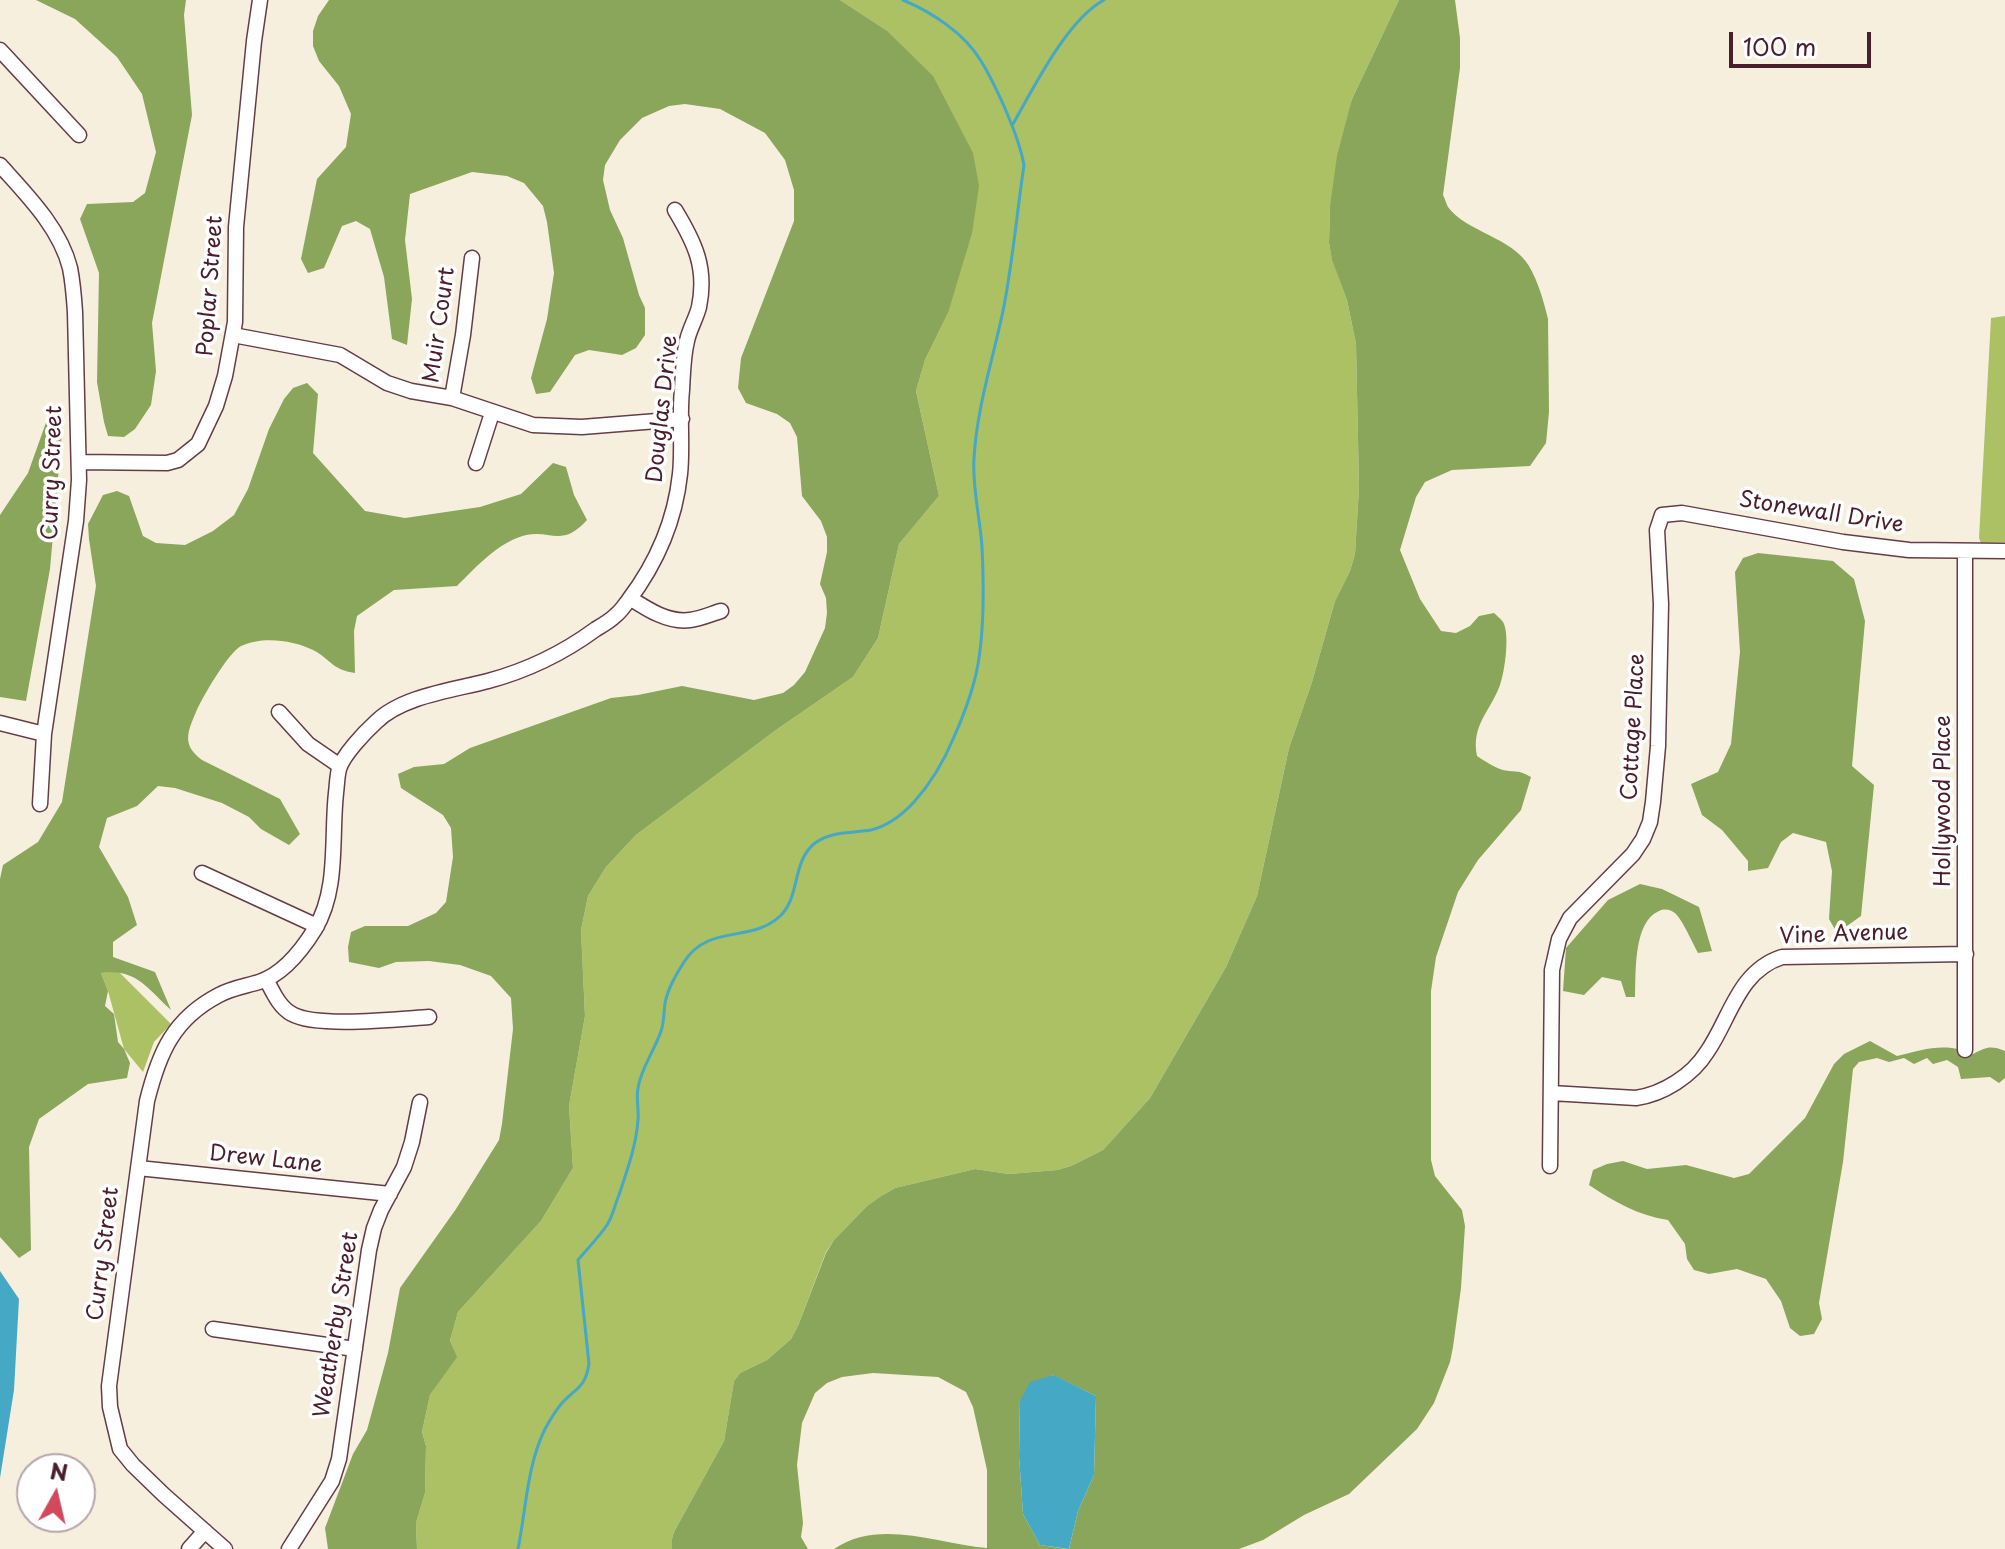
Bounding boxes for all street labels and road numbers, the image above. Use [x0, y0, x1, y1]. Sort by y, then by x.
street label: Poplar Street [193, 215, 229, 357]
street label: Muir Court [419, 265, 461, 385]
street label: Douglas Drive [642, 334, 684, 484]
street label: Curry Street [37, 405, 69, 541]
street label: Stonewall Drive [1737, 487, 1905, 539]
street label: Cottage Place [1617, 653, 1651, 801]
street label: Hollywood Place [1931, 715, 1957, 887]
street label: Vine Avenue [1779, 920, 1909, 950]
street label: Drew Lane [208, 1141, 324, 1179]
street label: Curry Street [83, 1186, 125, 1322]
street label: Weatherby Street [309, 1230, 365, 1420]

